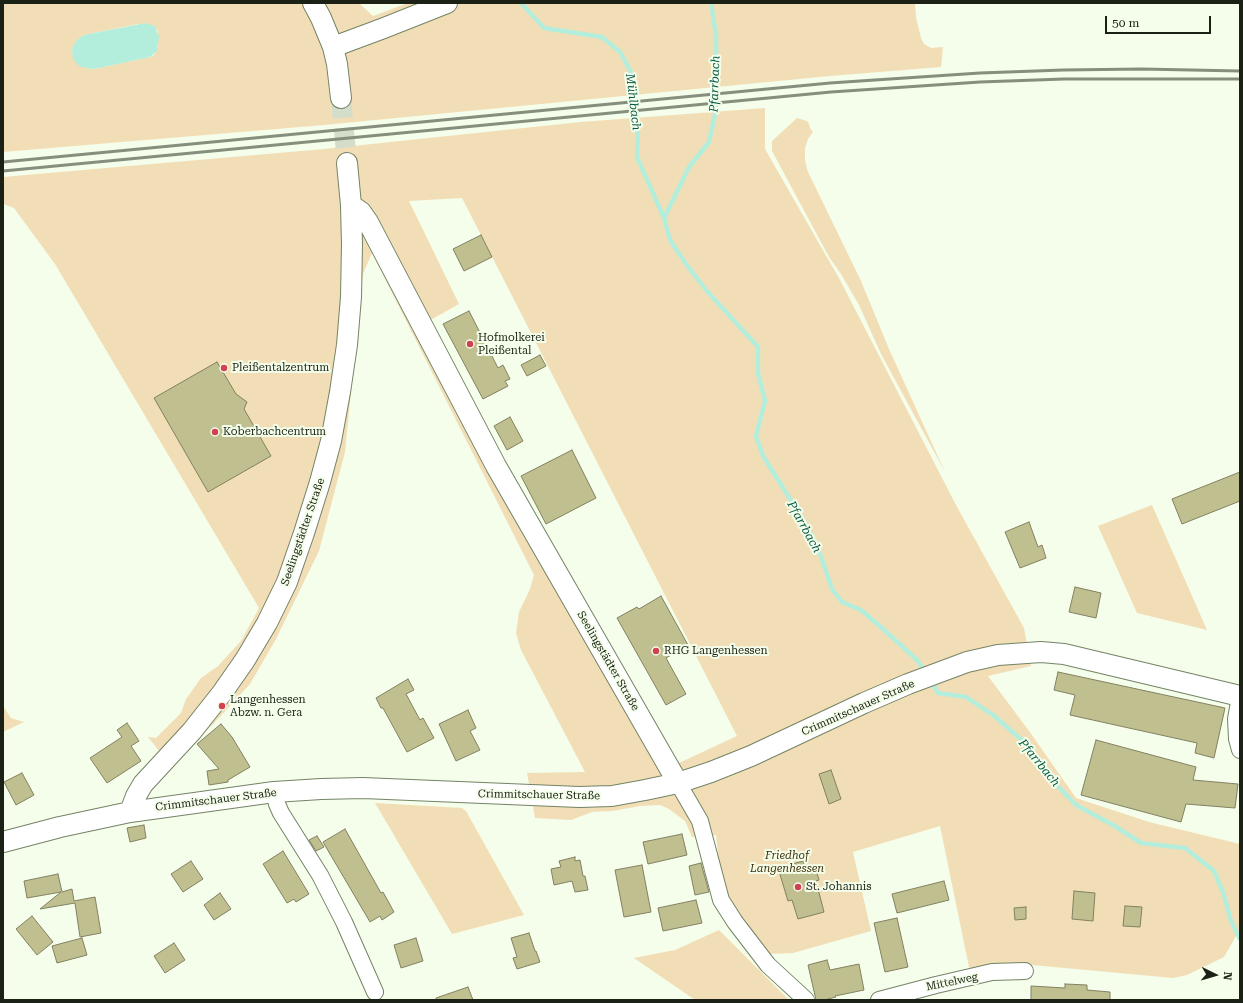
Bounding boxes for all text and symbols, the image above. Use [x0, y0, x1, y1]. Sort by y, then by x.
scale bar [1107, 8, 1213, 34]
text: 50 m [1112, 16, 1139, 30]
water label: Pfarrbach [707, 55, 723, 113]
water label: Mühlbach [622, 73, 644, 131]
place label: Hofmolkerei Pleißental [478, 331, 545, 357]
marker: Hofmolkerei Pleißental [465, 339, 475, 349]
place label: Pleißentalzentrum [232, 361, 329, 375]
marker: Pleißentalzentrum [219, 363, 229, 373]
place label: Koberbachcentrum [223, 425, 326, 439]
marker: Koberbachcentrum [210, 427, 220, 437]
street label: Seelingstädter Straße [278, 476, 328, 588]
water label: Pfarrbach [784, 499, 824, 555]
street label: Seelingstädter Straße [574, 609, 642, 713]
place label: RHG Langenhessen [664, 644, 768, 658]
marker: RHG Langenhessen [651, 646, 661, 656]
street label: Crimmitschauer Straße [799, 677, 917, 739]
place label: Langenhessen Abzw. n. Gera [230, 693, 306, 719]
marker: Langenhessen Abzw. n. Gera [217, 701, 227, 711]
water label: Pfarrbach [1015, 736, 1063, 790]
street label: Crimmitschauer Straße [154, 786, 278, 814]
street label: Crimmitschauer Straße [478, 787, 600, 803]
park label: Friedhof Langenhessen [750, 849, 824, 875]
place label: St. Johannis [806, 880, 872, 894]
marker: St. Johannis [793, 882, 803, 892]
north arrow [1195, 955, 1235, 995]
street label: Mittelweg [925, 970, 979, 994]
text: N [1221, 971, 1234, 981]

